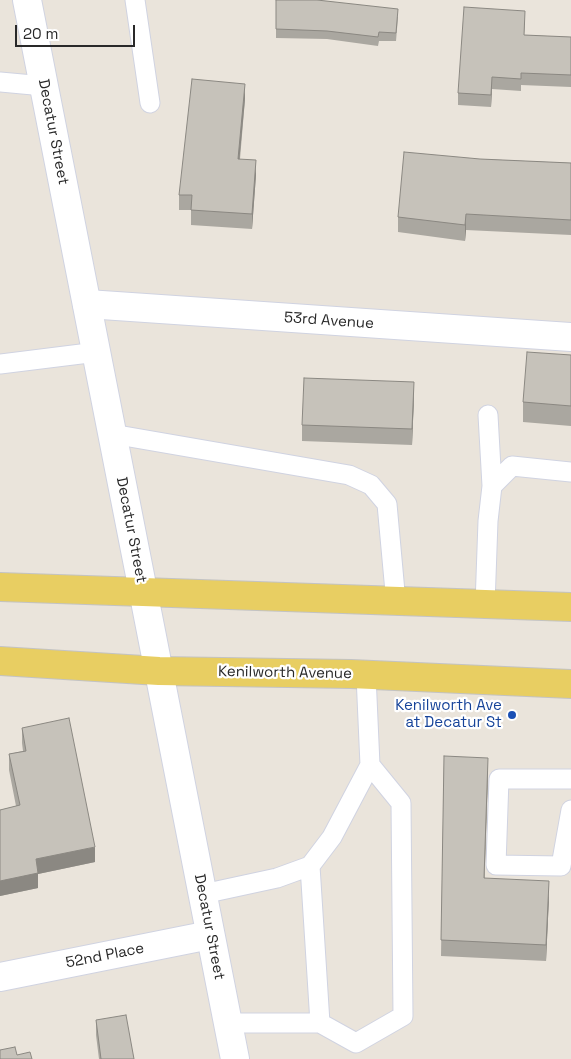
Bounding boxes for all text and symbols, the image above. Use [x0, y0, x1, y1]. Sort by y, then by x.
scale bar [18, 15, 138, 47]
text: 20 m [23, 24, 58, 43]
street label: Decatur Street [34, 78, 72, 186]
street label: 53rd Avenue [284, 309, 374, 333]
street label: Decatur Street [112, 476, 150, 584]
street label: Kenilworth Avenue [218, 663, 352, 683]
place label: Kenilworth Ave at Decatur St [395, 697, 502, 732]
marker: Kenilworth Ave at Decatur St [506, 709, 518, 721]
street label: Decatur Street [190, 873, 228, 981]
street label: 52nd Place [64, 940, 146, 972]

